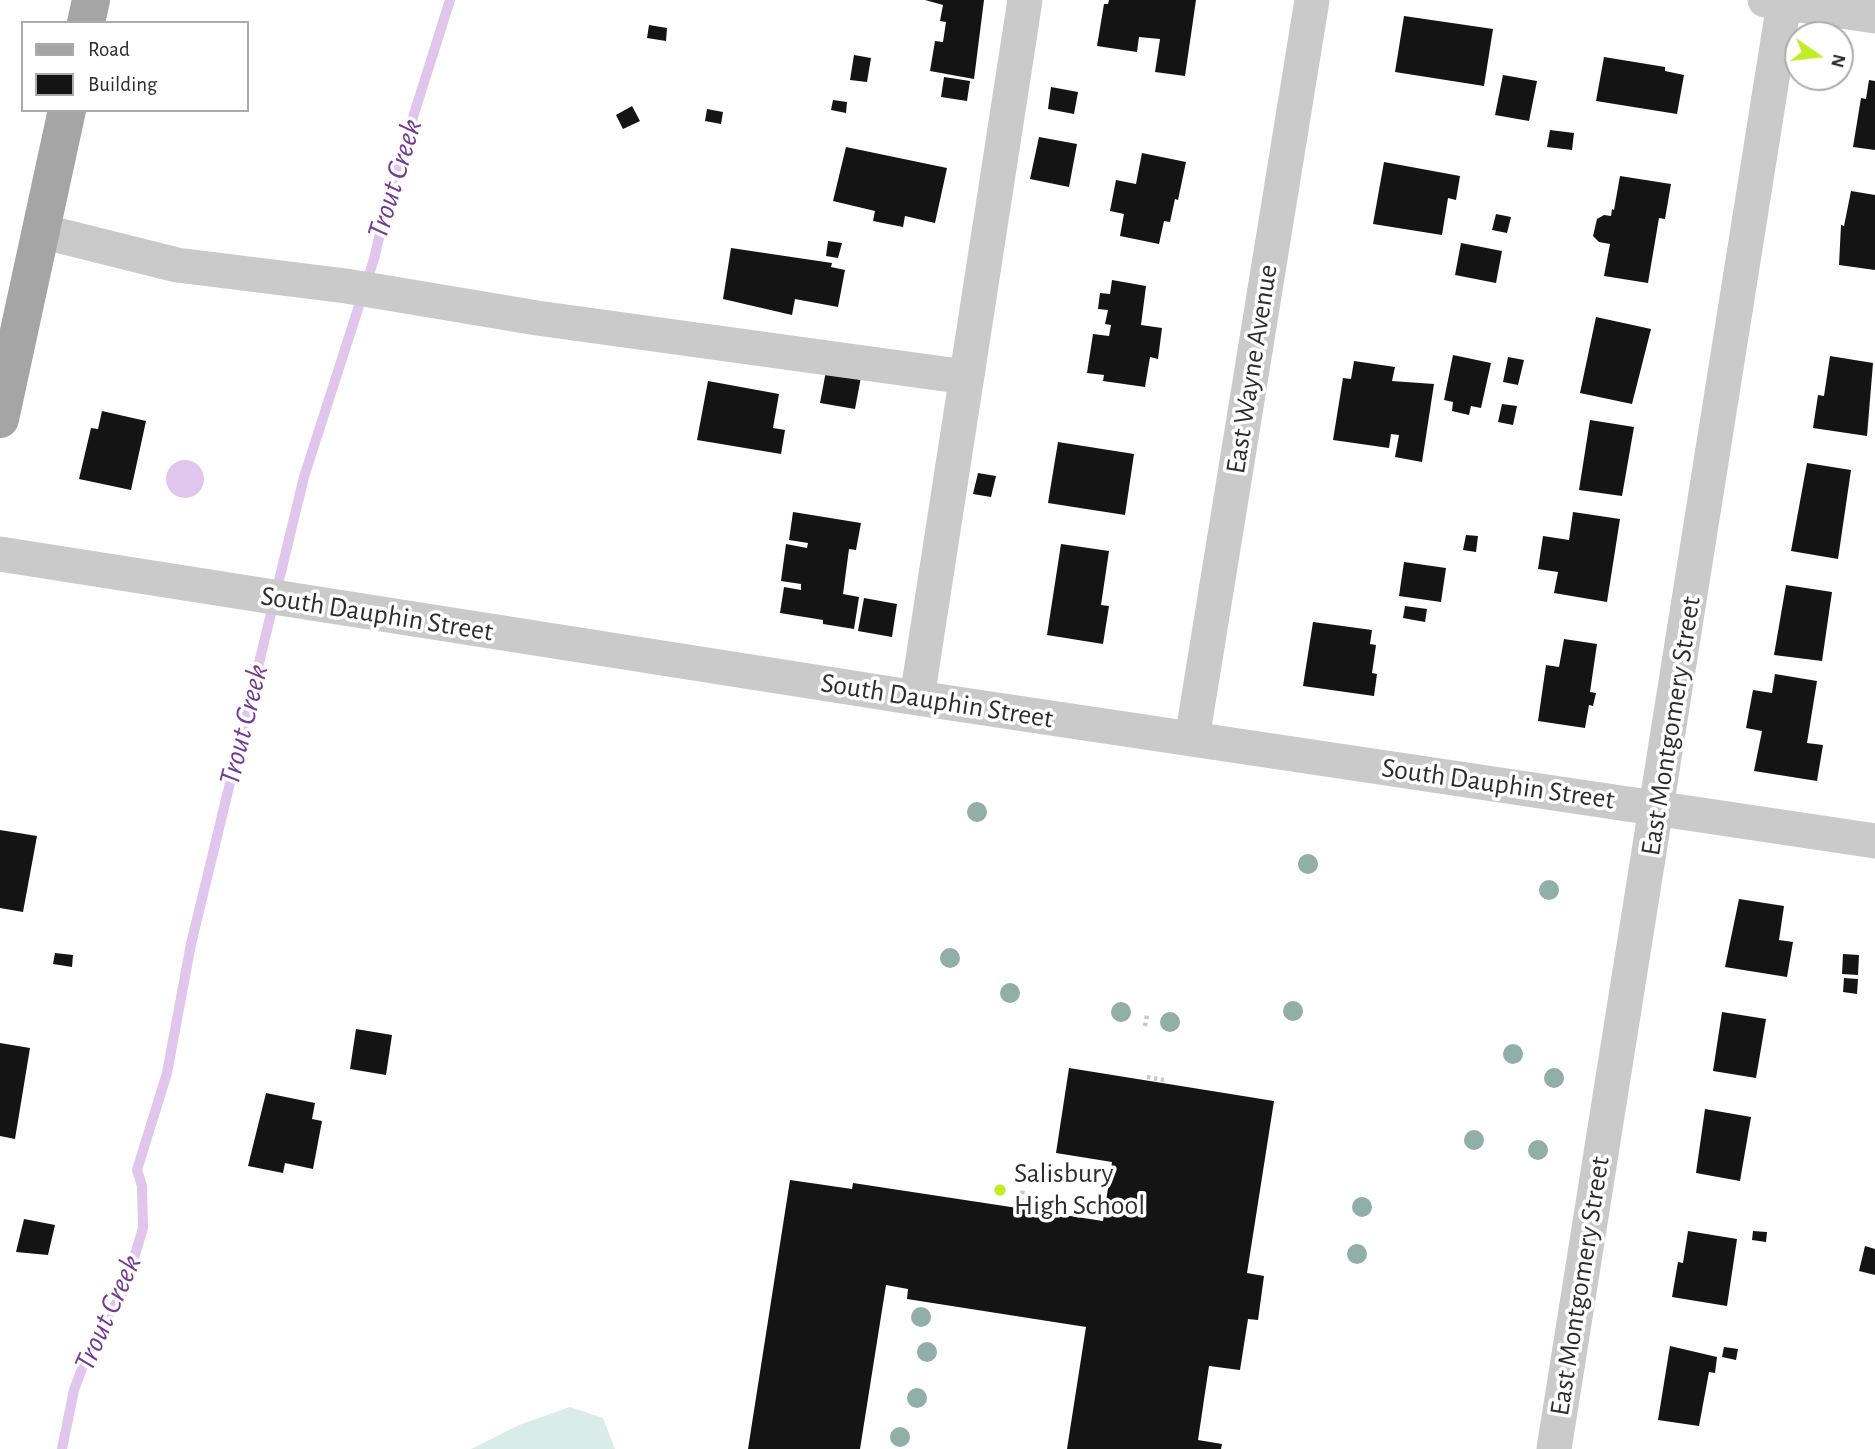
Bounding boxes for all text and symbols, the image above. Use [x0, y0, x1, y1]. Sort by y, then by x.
legend [21, 21, 248, 112]
north arrow [1784, 21, 1854, 91]
text: Road [88, 39, 130, 60]
text: N [1827, 52, 1849, 69]
text: Building [88, 74, 157, 95]
water label: Trout Creek [360, 115, 430, 243]
street label: East Wayne Avenue [1219, 262, 1285, 476]
street label: South Dauphin Street [258, 579, 496, 649]
street label: East Montgomery Street [1634, 594, 1708, 858]
water label: Trout Creek [212, 661, 276, 789]
street label: South Dauphin Street [818, 666, 1056, 736]
street label: South Dauphin Street [1379, 751, 1617, 817]
street label: East Montgomery Street [1543, 1154, 1617, 1418]
place label: Salisbury High School [1014, 1157, 1145, 1223]
marker: Salisbury High School [992, 1182, 1008, 1198]
water label: Trout Creek [66, 1249, 150, 1377]

